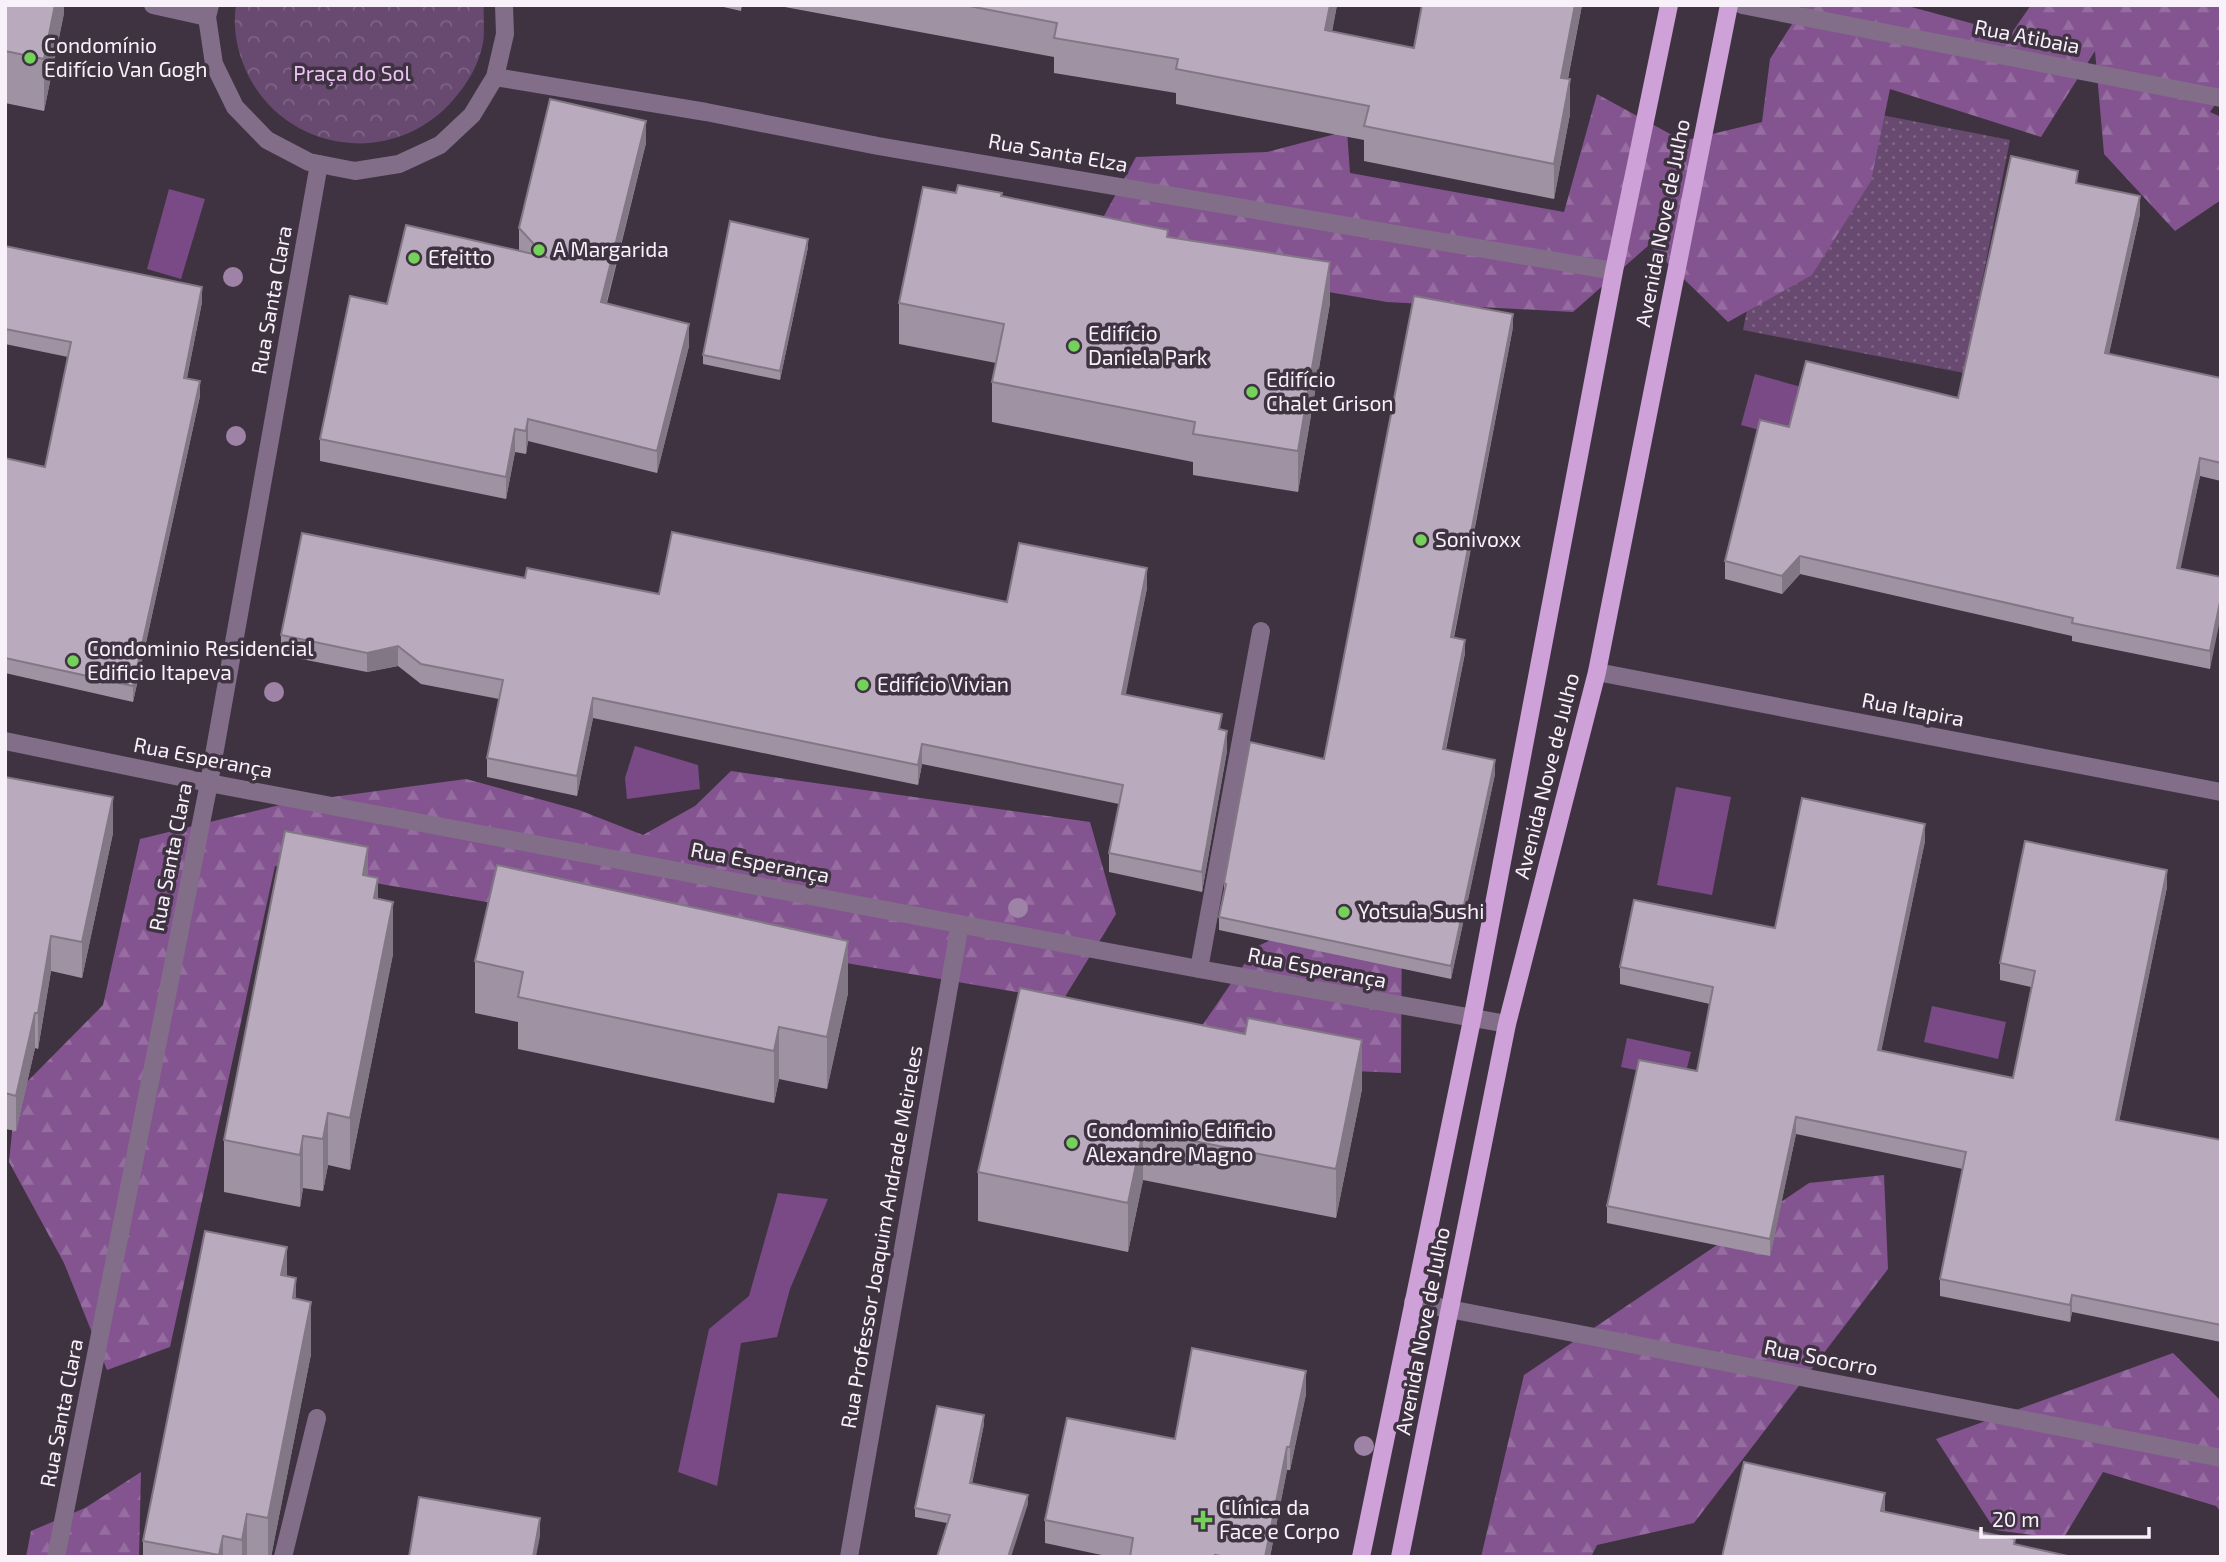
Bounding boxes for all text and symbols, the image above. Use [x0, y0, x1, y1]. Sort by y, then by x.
street label: Rua Atibaia [1972, 13, 2082, 58]
place label: Condomínio Edifício Van Gogh [44, 32, 207, 81]
marker: Condomínio Edifício Van Gogh [22, 50, 38, 66]
park label: Praça do Sol [293, 60, 411, 87]
street label: Avenida Nove de Julho [1629, 117, 1694, 329]
street label: Rua Santa Elza [987, 127, 1130, 176]
street label: Rua Santa Clara [245, 223, 296, 376]
place label: A Margarida [553, 236, 669, 261]
marker: A Margarida [531, 242, 547, 258]
place label: Efeitto [428, 244, 492, 269]
marker: Efeitto [406, 250, 422, 266]
place label: Edifício Daniela Park [1088, 320, 1208, 369]
marker: Edifício Daniela Park [1066, 338, 1082, 354]
place label: Edifício Chalet Grison [1266, 366, 1394, 415]
marker: Edifício Chalet Grison [1244, 384, 1260, 400]
place label: Sonivoxx [1435, 526, 1521, 551]
marker: Sonivoxx [1413, 532, 1429, 548]
place label: Condominio Residencial Edificio Itapeva [87, 635, 314, 684]
marker: Condominio Residencial Edificio Itapeva [65, 653, 81, 669]
street label: Avenida Nove de Julho [1508, 670, 1583, 881]
place label: Edifício Vivian [877, 671, 1009, 696]
marker: Edifício Vivian [855, 677, 871, 693]
street label: Rua Itapira [1860, 686, 1966, 731]
street label: Rua Esperança [131, 731, 275, 784]
street label: Rua Santa Clara [143, 780, 196, 933]
street label: Rua Esperança [688, 836, 832, 889]
place label: Yotsuia Sushi [1358, 898, 1484, 923]
marker: Yotsuia Sushi [1336, 904, 1352, 920]
street label: Rua Esperança [1245, 941, 1389, 994]
street label: Rua Professor Joaquim Andrade Meireles [835, 1043, 927, 1430]
place label: Condominio Edificio Alexandre Magno [1086, 1117, 1273, 1166]
marker: Condominio Edificio Alexandre Magno [1064, 1135, 1080, 1151]
street label: Avenida Nove de Julho [1389, 1225, 1454, 1437]
street label: Rua Socorro [1762, 1333, 1880, 1380]
street label: Rua Santa Clara [34, 1336, 87, 1489]
place label: Clínica da Face e Corpo [1219, 1494, 1340, 1543]
scale bar [1981, 1496, 2149, 1540]
text: 20 m [1992, 1506, 2040, 1531]
marker: Clínica da Face e Corpo [1193, 1510, 1213, 1530]

